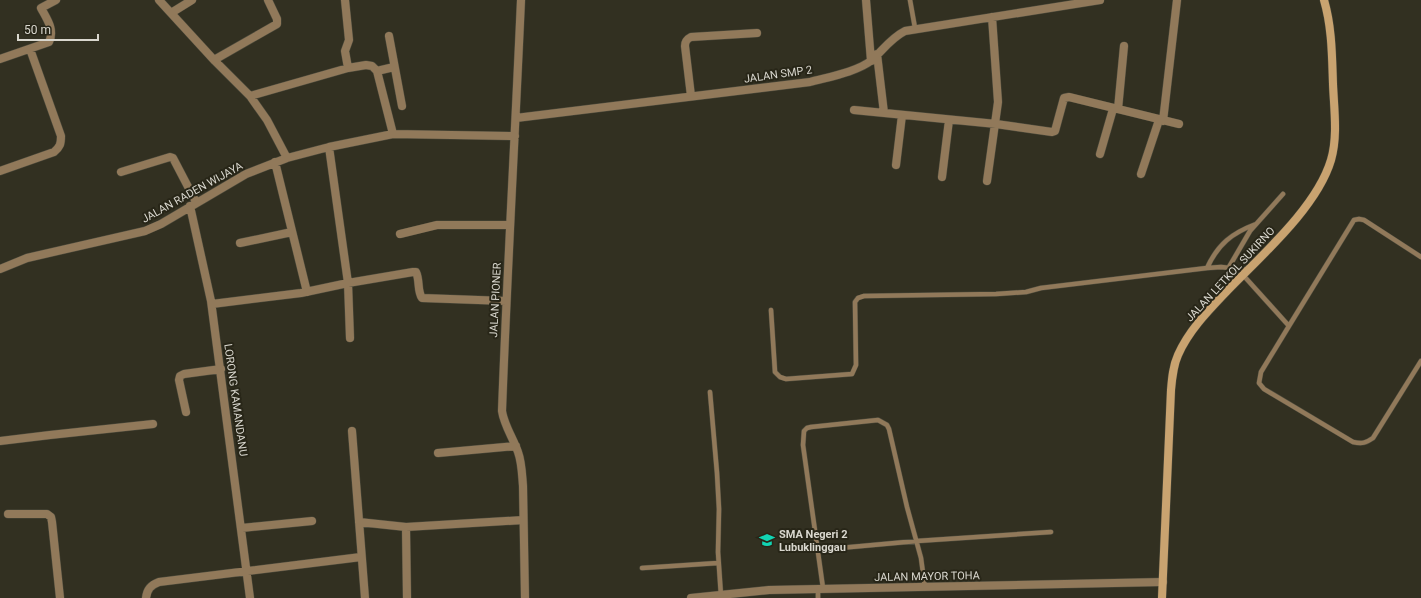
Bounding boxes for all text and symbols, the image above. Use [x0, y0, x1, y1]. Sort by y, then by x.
scale bar [18, 16, 98, 42]
text: 50 m [24, 23, 51, 37]
street label: JALAN SMP 2 [743, 63, 813, 86]
street label: JALAN RADEN WIJAYA [139, 159, 246, 226]
street label: JALAN LETKOL SUKIRNO [1183, 224, 1278, 324]
street label: JALAN PIONER [487, 262, 504, 338]
street label: LORONG KAMANDANU [221, 343, 250, 457]
place label: SMA Negeri 2 Lubuklinggau [779, 528, 848, 554]
school or university icon: SMA Negeri 2 Lubuklinggau [758, 531, 776, 549]
street label: JALAN MAYOR TOHA [874, 569, 981, 584]

